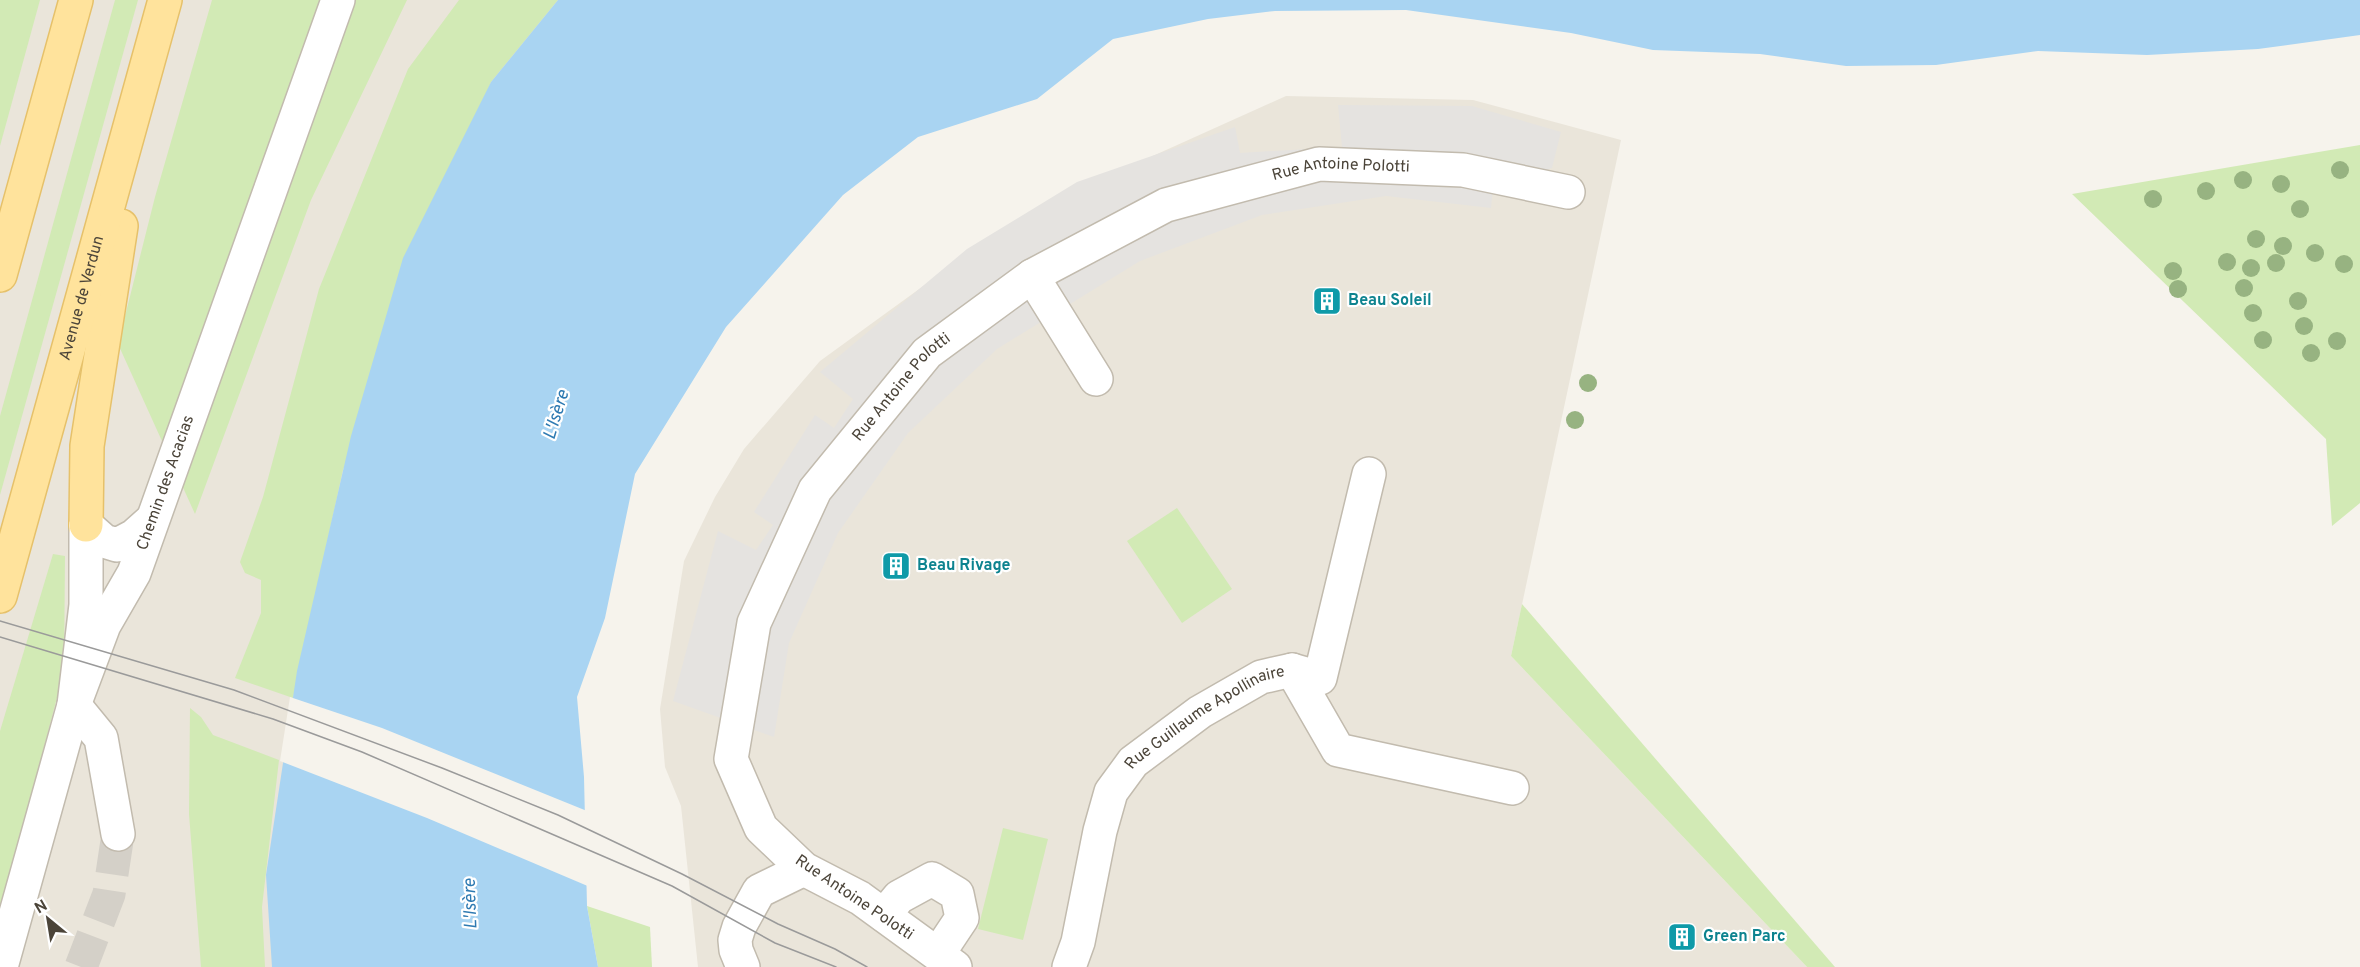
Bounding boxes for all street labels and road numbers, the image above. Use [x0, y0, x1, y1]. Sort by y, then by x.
street label: Rue Antoine Polotti [1270, 154, 1410, 186]
street label: Avenue de Verdun [56, 234, 109, 363]
street label: Rue Antoine Polotti [848, 329, 955, 446]
street label: Chemin des Acacias [133, 413, 199, 553]
street label: Rue Guillaume Apollinaire [1121, 662, 1287, 773]
street label: Rue Antoine Polotti [791, 851, 917, 945]

